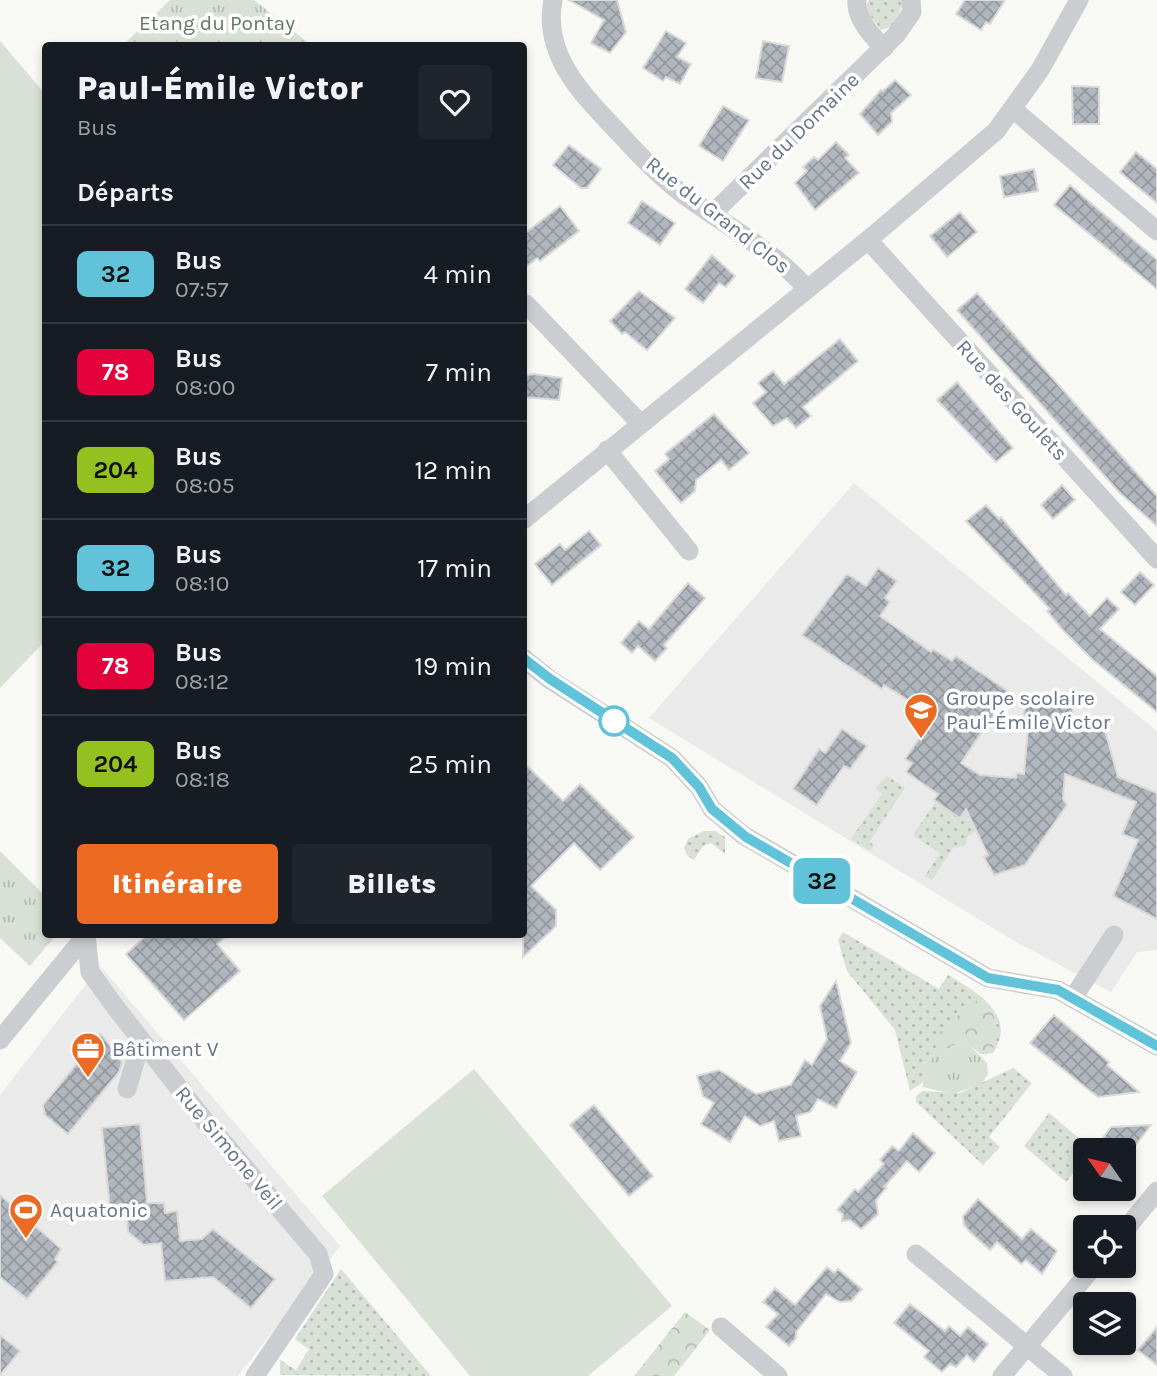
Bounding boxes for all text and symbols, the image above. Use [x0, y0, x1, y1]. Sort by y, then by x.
park label: Etang du Pontay [139, 11, 295, 35]
button: heart [418, 65, 492, 139]
street label: Rue du Domaine [734, 68, 864, 194]
text: Paul-Émile Victor [77, 69, 363, 107]
text: Bus [77, 114, 117, 141]
street label: Rue du Grand Clos [641, 152, 795, 278]
text: Départs [77, 177, 174, 208]
text: Bus [175, 245, 222, 276]
text: 4 min [424, 259, 492, 290]
text: 32 [101, 260, 130, 288]
text: 07:57 [175, 276, 229, 303]
street label: Rue des Goulets [952, 335, 1072, 465]
text: Bus [175, 343, 222, 374]
text: 7 min [426, 357, 492, 388]
text: 78 [102, 358, 129, 386]
text: 08:00 [175, 374, 235, 401]
text: Bus [175, 441, 222, 472]
text: 12 min [414, 455, 492, 486]
text: 204 [94, 456, 137, 484]
text: 08:05 [175, 472, 235, 499]
text: Bus [175, 539, 222, 570]
text: 17 min [417, 553, 492, 584]
text: 32 [101, 554, 130, 582]
text: 08:10 [175, 570, 229, 597]
text: Bus [175, 637, 222, 668]
text: 19 min [414, 651, 492, 682]
text: 78 [102, 652, 129, 680]
text: 08:12 [175, 668, 229, 695]
place label: Groupe scolaire Paul-Émile Victor [946, 686, 1111, 734]
school or university icon: Groupe scolaire Paul-Émile Victor [902, 691, 940, 740]
unlabelled marker [599, 706, 629, 736]
text: Bus [175, 735, 222, 766]
text: 25 min [408, 749, 492, 780]
text: 204 [94, 750, 137, 778]
text: 08:18 [175, 766, 230, 793]
button: Itinéraire [77, 844, 278, 924]
button: Billets [292, 844, 492, 924]
line badge: 32 [790, 858, 854, 904]
text: 32 [807, 867, 837, 895]
office icon: Bâtiment V [69, 1030, 107, 1079]
place label: Bâtiment V [112, 1037, 219, 1061]
street label: Rue Simone Veil [170, 1081, 288, 1215]
north arrow [1073, 1138, 1136, 1200]
map controls [1073, 1138, 1136, 1355]
sports icon: Aquatonic [7, 1191, 45, 1240]
place label: Aquatonic [50, 1198, 148, 1222]
button: locate [1073, 1215, 1136, 1278]
button: layers [1073, 1292, 1136, 1355]

